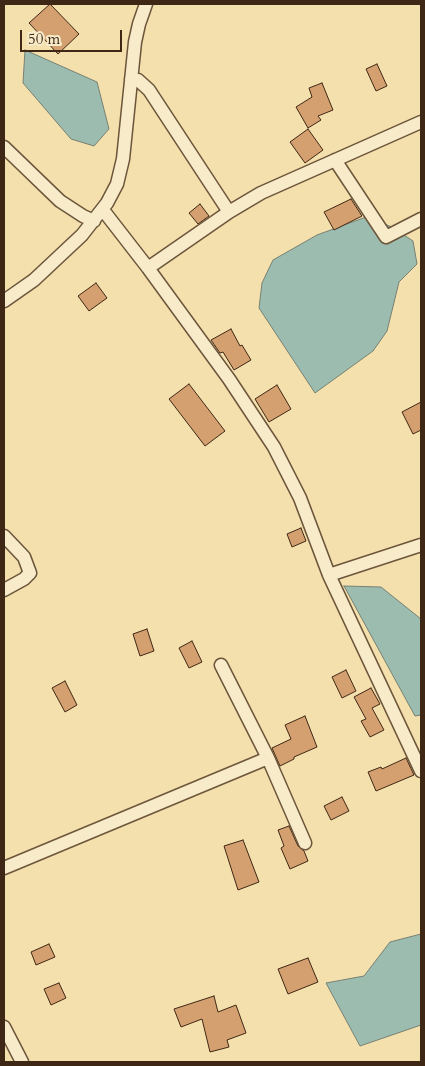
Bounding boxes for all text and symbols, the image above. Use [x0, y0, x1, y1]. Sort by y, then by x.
scale bar [22, 20, 125, 52]
text: 50 m [28, 29, 60, 49]

